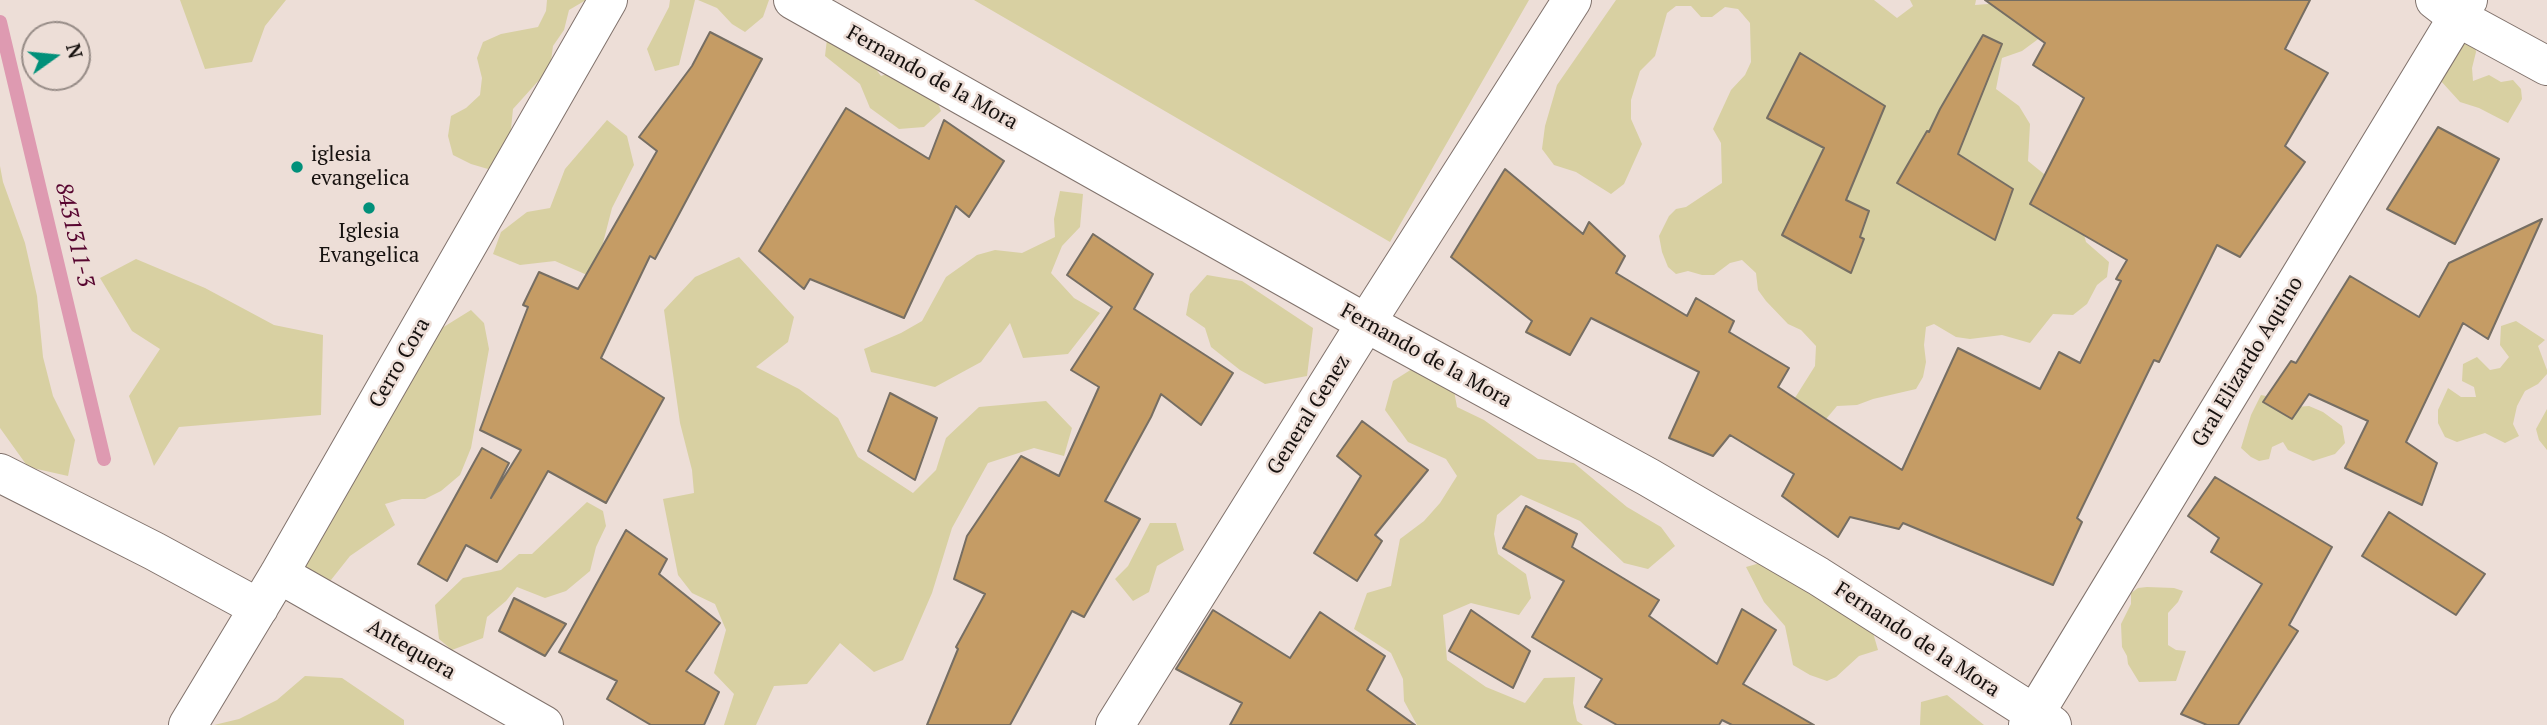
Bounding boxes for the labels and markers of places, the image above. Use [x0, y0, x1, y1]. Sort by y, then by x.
place label: iglesia evangelica [311, 142, 410, 192]
marker: iglesia evangelica [289, 159, 305, 175]
marker: Iglesia Evangelica [361, 200, 377, 216]
place label: Iglesia Evangelica [319, 219, 419, 269]

